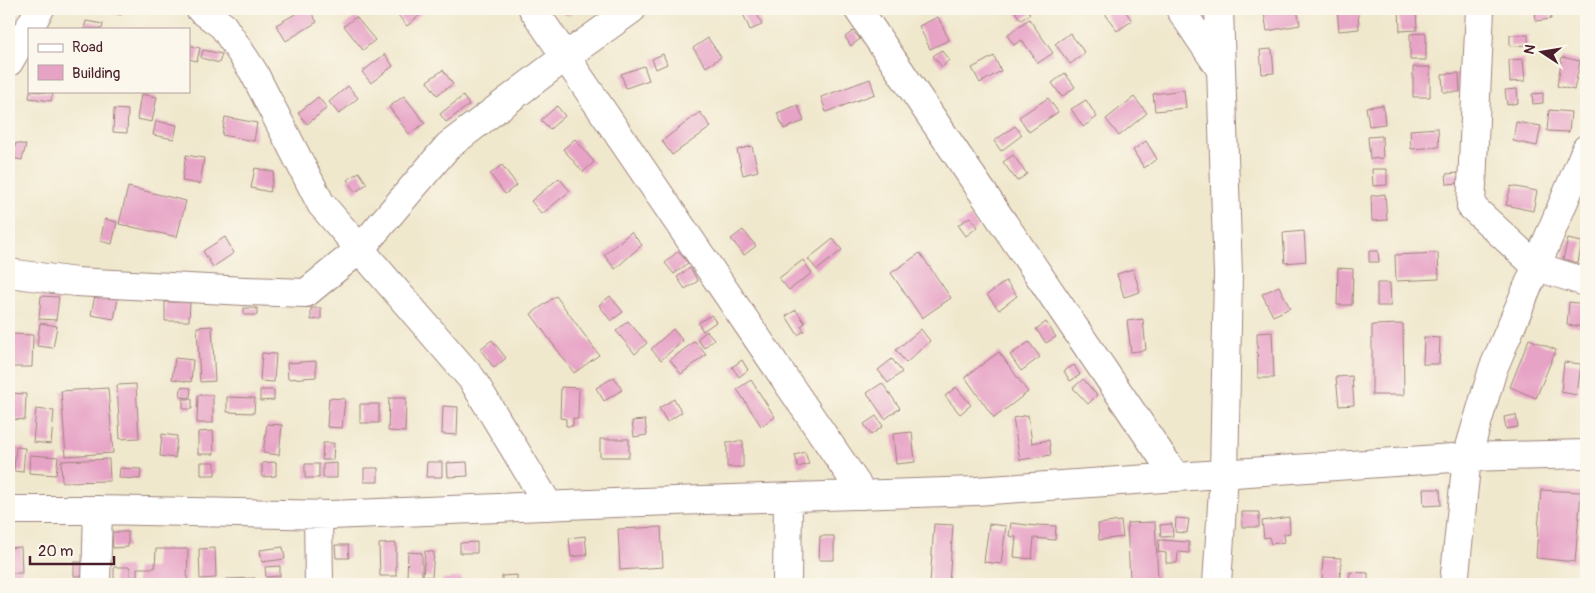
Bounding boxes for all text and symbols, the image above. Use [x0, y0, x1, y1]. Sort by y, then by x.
legend [28, 28, 190, 92]
north arrow [1518, 28, 1568, 78]
text: Road [72, 38, 103, 57]
text: N [1520, 43, 1539, 56]
text: Building [72, 64, 120, 83]
scale bar [30, 533, 114, 565]
text: 20 m [38, 542, 73, 561]

